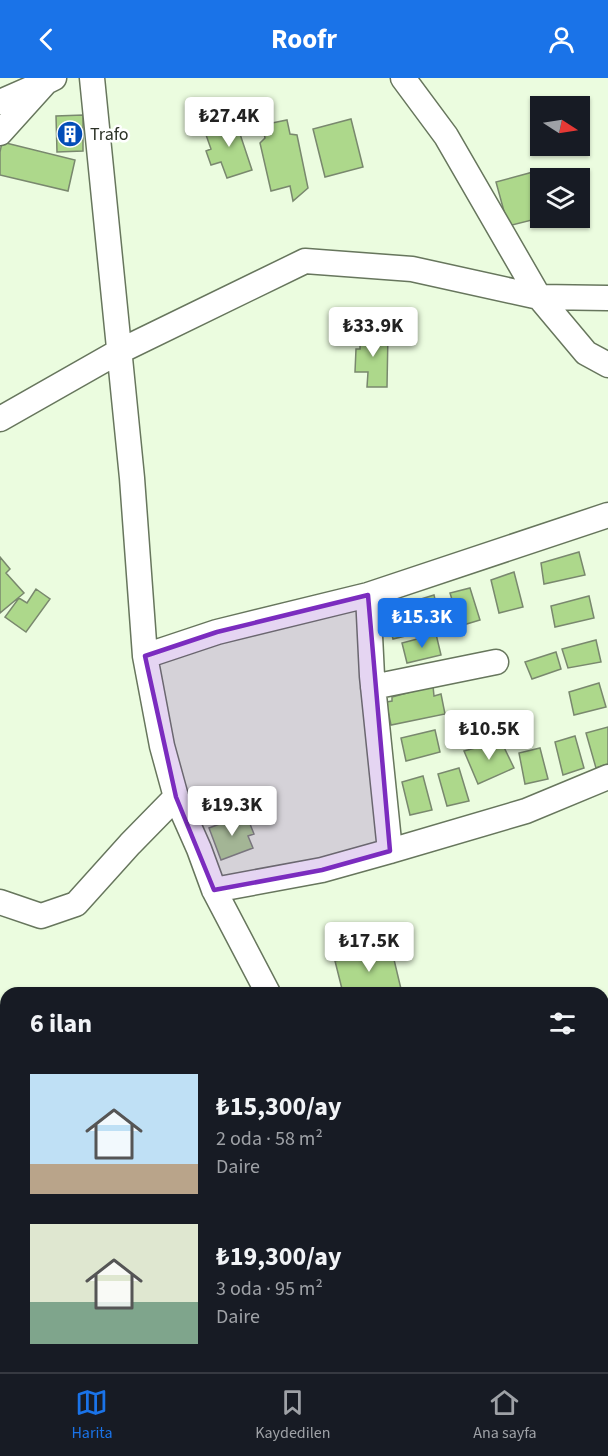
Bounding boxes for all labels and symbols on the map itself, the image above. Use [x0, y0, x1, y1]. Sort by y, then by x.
north arrow [530, 96, 590, 156]
pin: ₺27.4K [180, 97, 278, 148]
building icon: Trafo [55, 119, 85, 149]
place label: Trafo [90, 122, 129, 147]
pin: ₺33.9K [324, 307, 422, 358]
pin: ₺15.3K [373, 598, 471, 649]
pin: ₺10.5K [440, 710, 538, 761]
pin: ₺19.3K [183, 786, 281, 837]
pin: ₺17.5K [320, 922, 418, 973]

